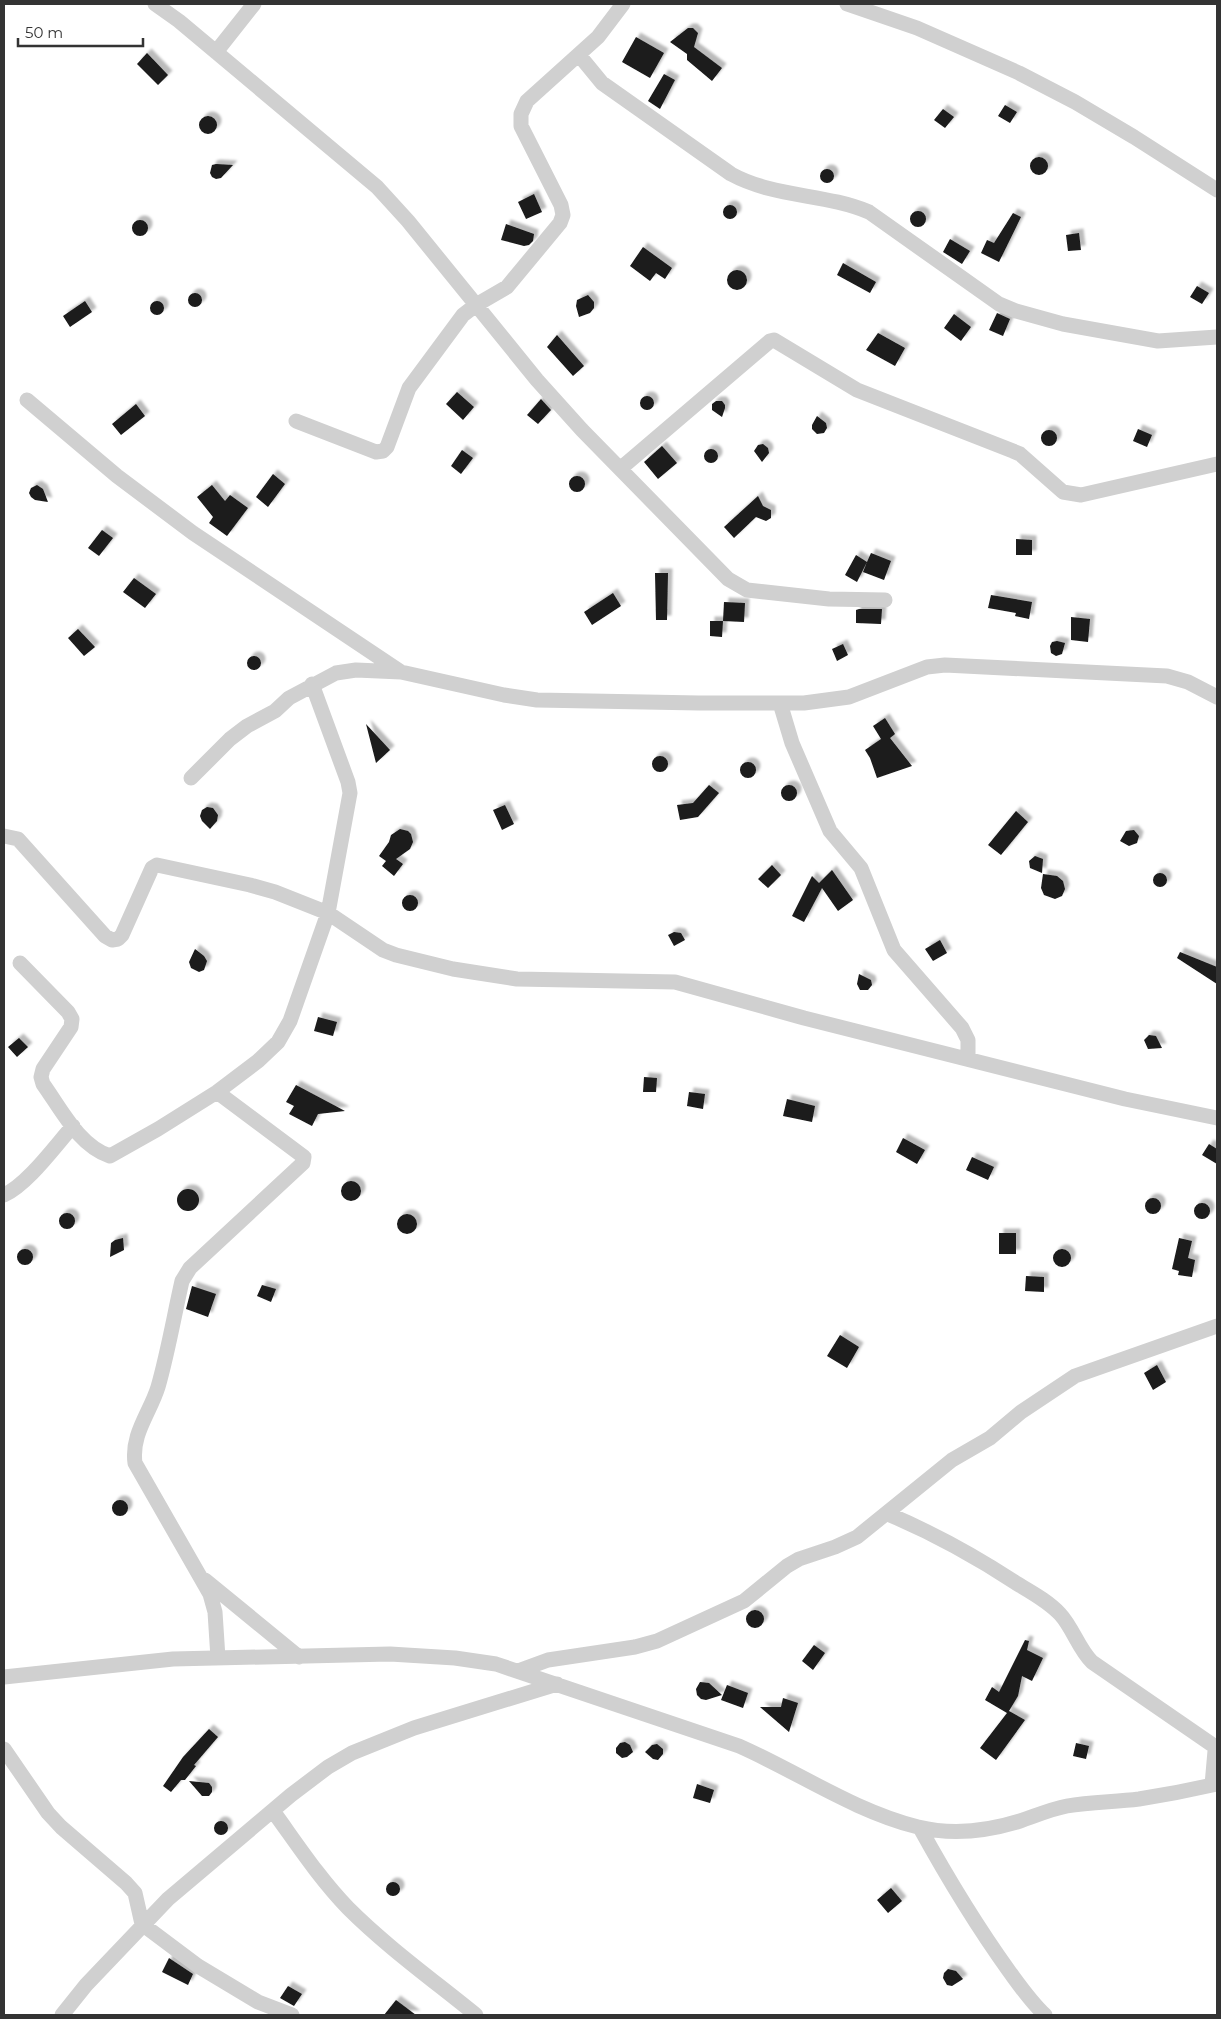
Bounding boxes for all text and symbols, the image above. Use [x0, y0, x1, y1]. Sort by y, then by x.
scale bar [18, 15, 142, 47]
text: 50 m [25, 23, 63, 42]

